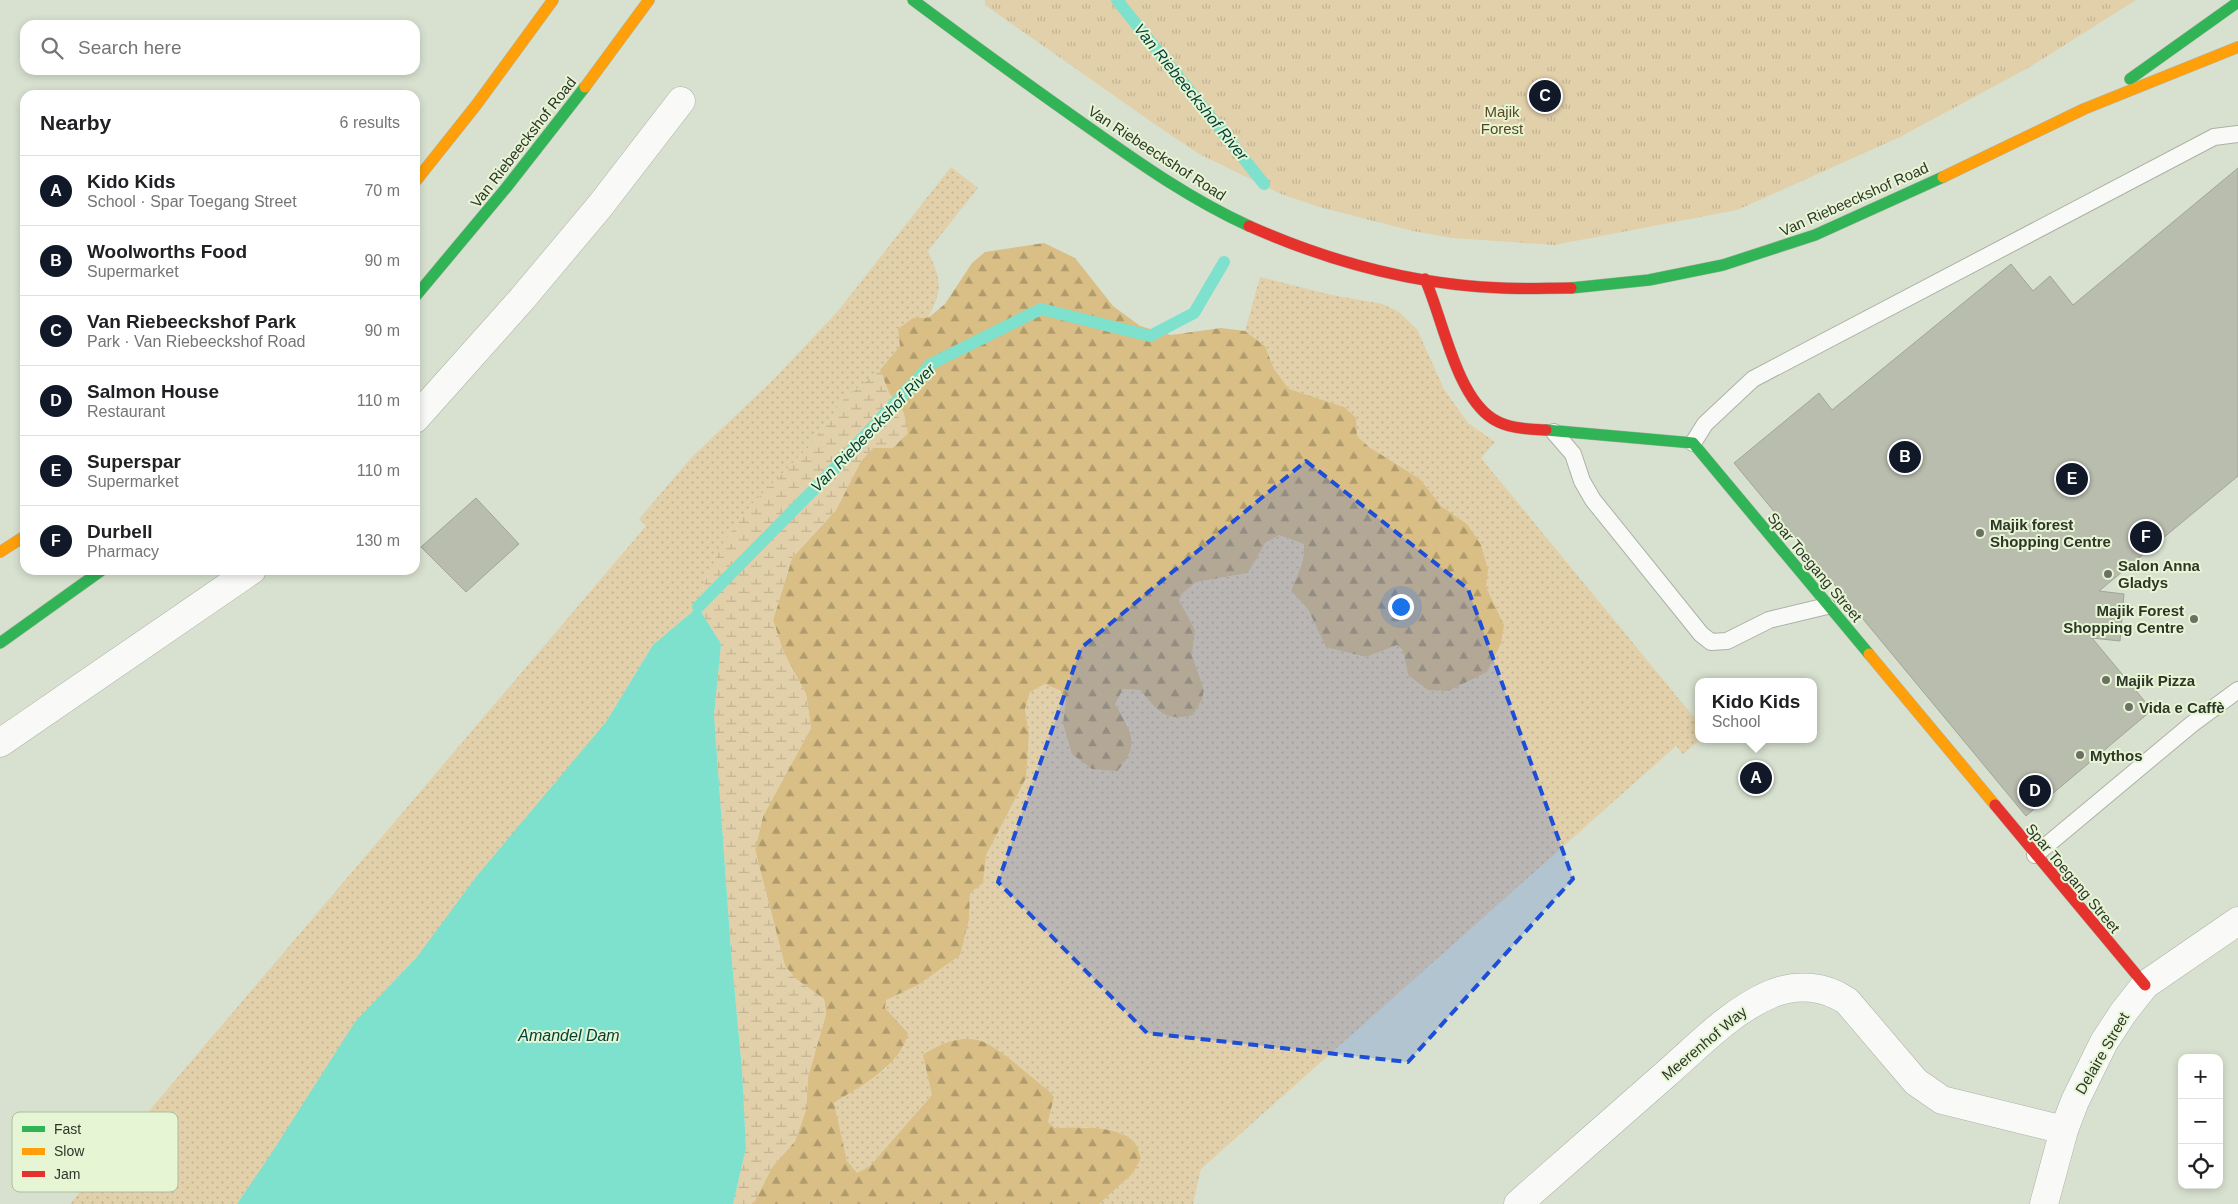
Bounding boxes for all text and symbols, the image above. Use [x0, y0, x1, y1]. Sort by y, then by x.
search box [20, 20, 420, 75]
water label: Van Riebeeckshof River [1131, 20, 1252, 164]
icon: search [38, 34, 66, 62]
text: Search here [78, 37, 182, 58]
street label: Van Riebeeckshof Road [467, 73, 579, 211]
pin: C [1529, 77, 1561, 115]
street label: Van Riebeeckshof Road [1085, 102, 1229, 204]
park label: Majik Forest [1481, 103, 1524, 137]
text: Nearby [40, 111, 111, 134]
text: 6 results [340, 114, 400, 131]
street label: Van Riebeeckshof Road [1777, 159, 1931, 239]
text: Kido Kids [87, 171, 176, 192]
text: A [50, 182, 62, 199]
text: 70 m [364, 182, 400, 199]
text: School · Spar Toegang Street [87, 193, 297, 210]
text: Woolworths Food [87, 241, 247, 262]
text: B [50, 252, 62, 269]
text: 90 m [364, 252, 400, 269]
text: Supermarket [87, 263, 179, 280]
text: Van Riebeeckshof Park [87, 311, 296, 332]
text: C [50, 322, 62, 339]
text: 90 m [364, 322, 400, 339]
text: Park · Van Riebeeckshof Road [87, 333, 305, 350]
water label: Van Riebeeckshof River [807, 360, 939, 495]
text: Salmon House [87, 381, 219, 402]
text: D [50, 392, 62, 409]
text: 110 m [357, 392, 400, 409]
text: Restaurant [87, 403, 165, 420]
pin: B [1889, 438, 1921, 476]
text: Superspar [87, 451, 181, 472]
pin: E [2056, 460, 2088, 498]
text: E [51, 462, 61, 479]
text: 110 m [357, 462, 400, 479]
text: Supermarket [87, 473, 179, 490]
street label: Spar Toegang Street [1764, 509, 1866, 626]
place label: Majik forest Shopping Centre [1990, 516, 2111, 550]
pin: F [2130, 518, 2162, 556]
text: Durbell [87, 521, 152, 542]
marker: Majik forest Shopping Centre [1974, 527, 1986, 539]
text: F [51, 532, 61, 549]
text: 130 m [356, 532, 400, 549]
text: Pharmacy [87, 543, 159, 560]
place label: Salon Anna Gladys [2118, 557, 2201, 591]
marker: Salon Anna Gladys [2102, 568, 2114, 580]
your location [1388, 594, 1414, 620]
place label: Majik Forest Shopping Centre [2063, 602, 2184, 636]
marker: Majik Forest Shopping Centre [2188, 613, 2200, 625]
place label: Majik Pizza [2116, 672, 2196, 689]
marker: Majik Pizza [2100, 674, 2112, 686]
popup [1695, 678, 1817, 743]
text: Kido Kids [1712, 691, 1800, 712]
place label: Vida e Caffè [2139, 699, 2225, 716]
marker: Vida e Caffè [2123, 701, 2135, 713]
text: School [1712, 713, 1761, 730]
place label: Mythos [2090, 747, 2143, 764]
marker: Mythos [2074, 749, 2086, 761]
pin: A [1740, 759, 1772, 797]
pin: D [2019, 772, 2051, 810]
street label: Spar Toegang Street [2022, 820, 2124, 937]
street label: Meerenhof Way [1658, 1002, 1750, 1083]
street label: Delaire Street [2072, 1008, 2133, 1097]
water label: Amandel Dam [517, 1027, 620, 1044]
map controls [2178, 1054, 2223, 1189]
button: + [2178, 1054, 2223, 1099]
button: − [2178, 1099, 2223, 1144]
legend [12, 1112, 178, 1192]
text: Fast [54, 1121, 81, 1137]
text: Slow [54, 1143, 85, 1159]
button: locate [2178, 1144, 2223, 1189]
text: Jam [54, 1166, 80, 1182]

